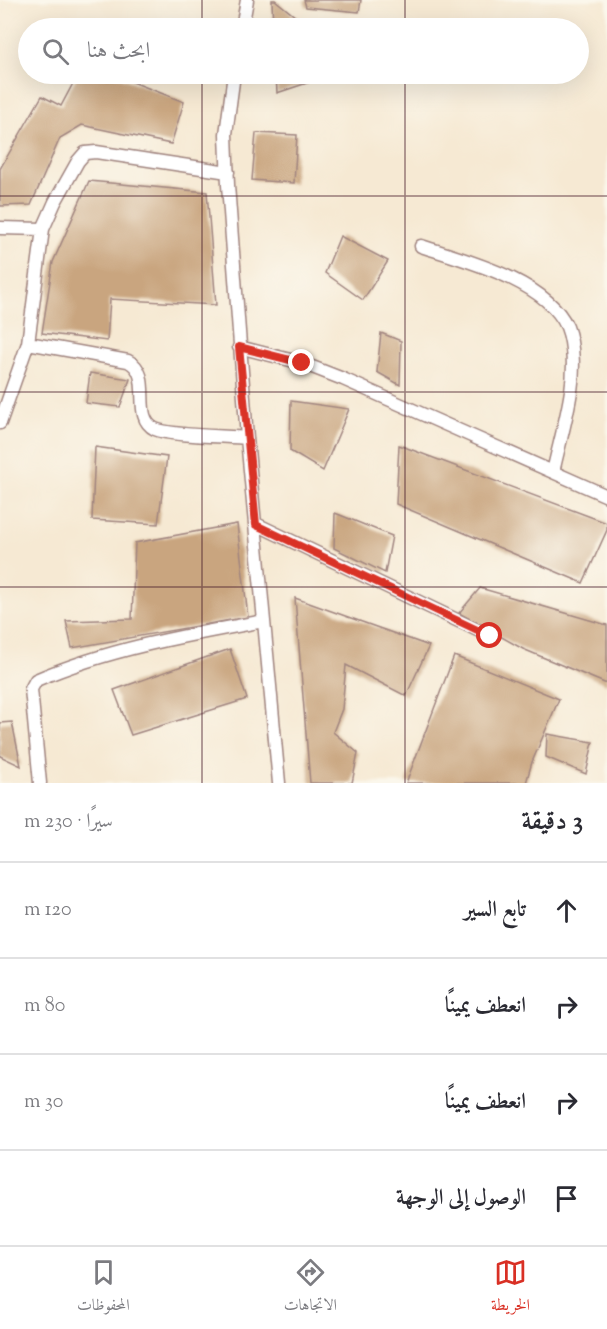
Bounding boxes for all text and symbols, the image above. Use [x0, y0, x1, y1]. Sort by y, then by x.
search box [18, 18, 589, 84]
icon: search [39, 35, 72, 68]
text: ابحث هنا [87, 36, 150, 68]
route end [288, 349, 314, 375]
route start [476, 622, 502, 648]
text: 3 دقيقة [522, 804, 583, 841]
text: سيرًا · 230 m [24, 808, 113, 837]
icon: ahead [550, 894, 583, 927]
text: تابع السير [464, 895, 526, 927]
text: 120 m [24, 896, 72, 925]
icon: right [550, 990, 583, 1023]
text: انعطف يمينًا [445, 991, 526, 1023]
text: 80 m [24, 992, 65, 1021]
icon: right [550, 1086, 583, 1119]
text: انعطف يمينًا [445, 1087, 526, 1119]
text: 30 m [24, 1088, 63, 1117]
icon: arrive [550, 1182, 583, 1215]
text: الوصول إلى الوجهة [396, 1183, 526, 1215]
tab: المحفوظات [77, 1256, 130, 1320]
tab: الاتجاهات [284, 1256, 337, 1320]
tab: الخريطة [491, 1256, 530, 1320]

